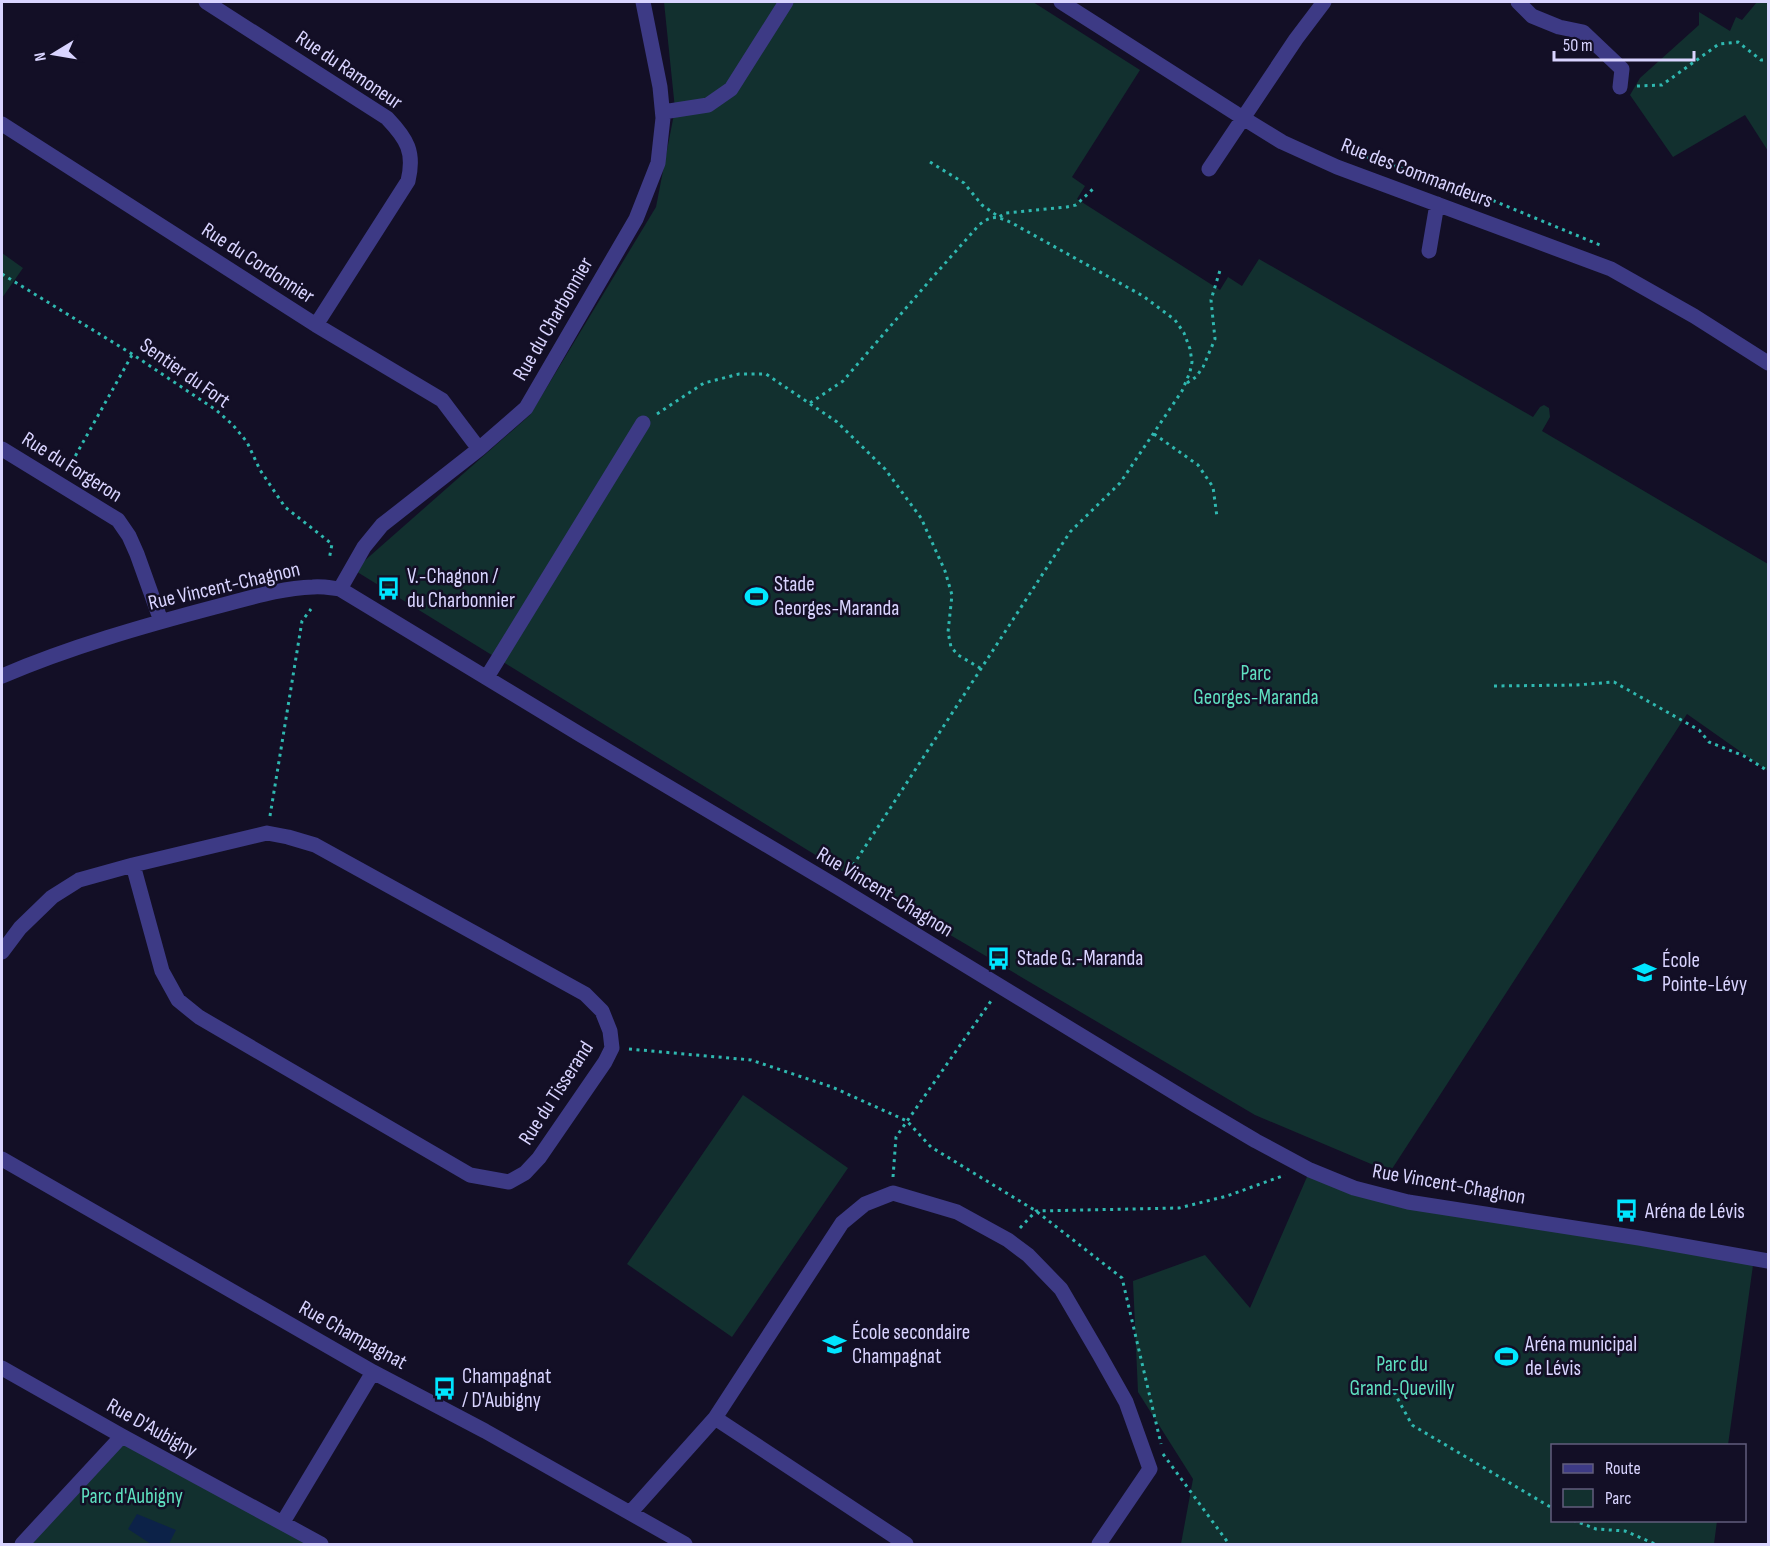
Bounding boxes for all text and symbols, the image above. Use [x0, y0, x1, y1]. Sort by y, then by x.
north arrow [24, 24, 84, 84]
scale bar [1554, 24, 1694, 62]
street label: Rue du Ramoneur [291, 25, 407, 115]
text: 50 m [1563, 35, 1593, 56]
text: N [31, 51, 51, 63]
street label: Rue des Commandeurs [1338, 133, 1496, 213]
street label: Rue du Cordonnier [197, 217, 319, 309]
street label: Rue du Charbonnier [508, 253, 598, 385]
street label: Sentier du Fort [135, 333, 235, 413]
street label: Rue du Forgeron [17, 426, 127, 508]
street label: Rue Vincent-Chagnon [146, 556, 302, 616]
place label: V.-Chagnon / du Charbonnier [407, 564, 515, 613]
place label: Stade Georges-Maranda [774, 572, 899, 621]
bus stop icon: V.-Chagnon / du Charbonnier [376, 575, 402, 601]
sports icon: Stade Georges-Maranda [743, 583, 769, 609]
park label: Parc Georges-Maranda [1193, 661, 1319, 710]
street label: Rue Vincent-Chagnon [812, 841, 958, 943]
bus stop icon: Stade G.-Maranda [986, 945, 1012, 971]
place label: Stade G.-Maranda [1017, 946, 1143, 971]
place label: École Pointe-Lévy [1662, 948, 1747, 997]
school or university icon: École Pointe-Lévy [1631, 959, 1657, 985]
street label: Rue du Tisserand [513, 1037, 599, 1149]
street label: Rue Vincent-Chagnon [1371, 1158, 1527, 1210]
bus stop icon: Aréna de Lévis [1614, 1198, 1640, 1224]
place label: Aréna de Lévis [1644, 1199, 1745, 1224]
street label: Rue Champagnat [295, 1295, 411, 1375]
place label: École secondaire Champagnat [852, 1320, 970, 1369]
school or university icon: École secondaire Champagnat [821, 1331, 847, 1357]
place label: Aréna municipal de Lévis [1524, 1332, 1637, 1381]
sports icon: Aréna municipal de Lévis [1494, 1343, 1520, 1369]
park label: Parc du Grand-Quevilly [1349, 1352, 1455, 1401]
place label: Champagnat / D'Aubigny [462, 1364, 551, 1413]
bus stop icon: Champagnat / D'Aubigny [431, 1375, 457, 1401]
street label: Rue D'Aubigny [102, 1393, 202, 1463]
legend [1551, 1444, 1746, 1522]
text: Route [1605, 1458, 1641, 1479]
park label: Parc d'Aubigny [81, 1484, 183, 1509]
text: Parc [1605, 1488, 1631, 1509]

